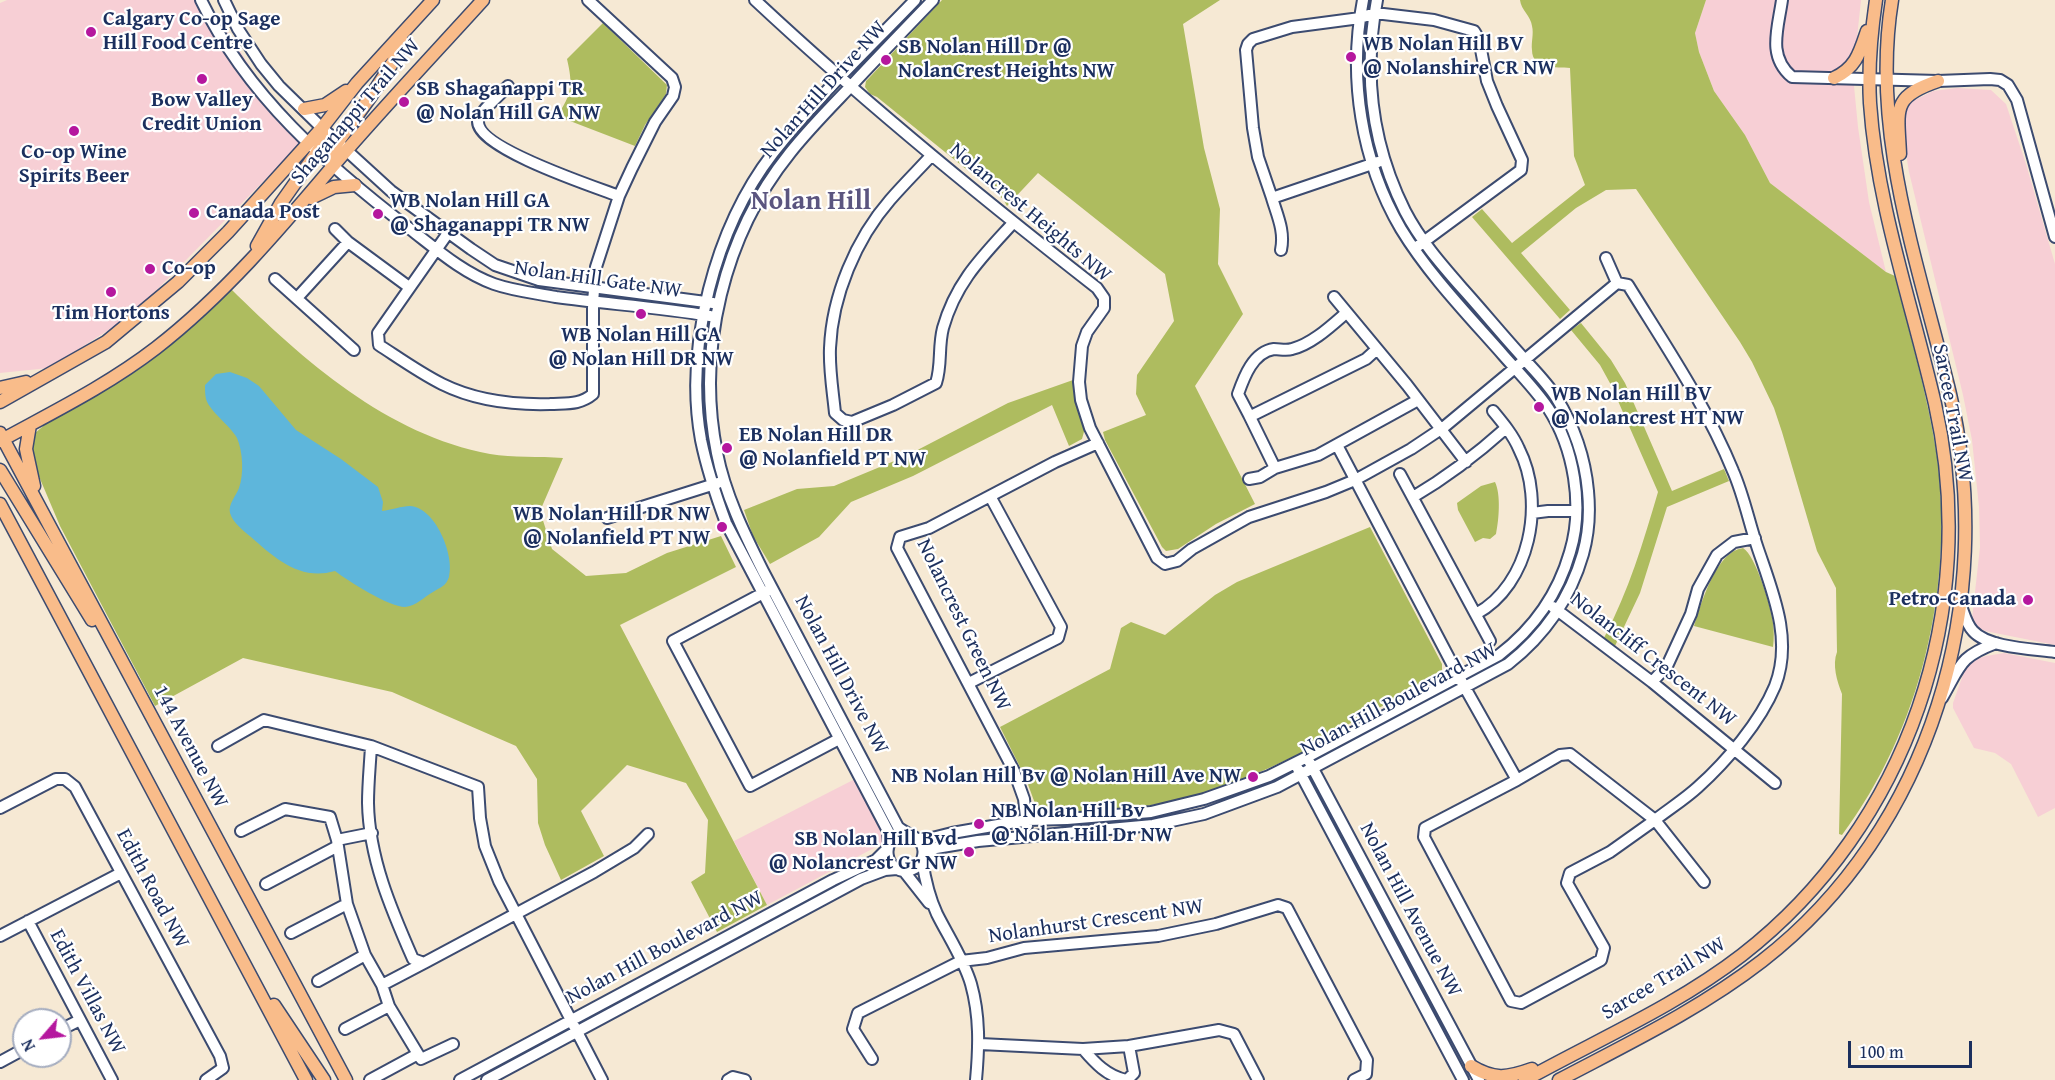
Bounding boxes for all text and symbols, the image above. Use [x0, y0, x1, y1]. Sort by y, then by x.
place label: Calgary Co-op Sage Hill Food Centre [103, 7, 281, 57]
street label: Nolan Hill Drive NW [756, 16, 892, 164]
marker: Calgary Co-op Sage Hill Food Centre [84, 25, 98, 39]
place label: WB Nolan Hill BV @ Nolanshire CR NW [1363, 32, 1555, 82]
street label: Shaganappi Trail NW [286, 34, 426, 190]
place label: SB Nolan Hill Dr @ NolanCrest Heights NW [898, 35, 1114, 85]
marker: WB Nolan Hill BV @ Nolanshire CR NW [1344, 50, 1358, 64]
marker: SB Nolan Hill Dr @ NolanCrest Heights NW [879, 53, 893, 67]
marker: Bow Valley Credit Union [195, 72, 209, 86]
place label: SB Shaganappi TR @ Nolan Hill GA NW [416, 77, 600, 127]
place label: Bow Valley Credit Union [142, 88, 262, 138]
marker: SB Shaganappi TR @ Nolan Hill GA NW [397, 95, 411, 109]
marker: Co-op Wine Spirits Beer [67, 124, 81, 138]
street label: Nolancrest Heights NW [944, 138, 1116, 288]
place label: Co-op Wine Spirits Beer [19, 140, 129, 190]
district label: Nolan Hill [751, 186, 871, 218]
place label: WB Nolan Hill GA @ Shaganappi TR NW [390, 189, 590, 239]
place label: Canada Post [206, 200, 320, 226]
marker: Canada Post [187, 206, 201, 220]
marker: WB Nolan Hill GA @ Shaganappi TR NW [371, 207, 385, 221]
place label: Co-op [162, 256, 216, 282]
street label: Nolan Hill Gate NW [513, 256, 683, 304]
marker: Co-op [143, 262, 157, 276]
marker: Tim Hortons [104, 285, 118, 299]
place label: Tim Hortons [52, 301, 170, 327]
marker: WB Nolan Hill GA @ Nolan Hill DR NW [634, 307, 648, 321]
place label: WB Nolan Hill GA @ Nolan Hill DR NW [549, 323, 733, 373]
street label: Sarcee Trail NW [1926, 342, 1978, 484]
place label: WB Nolan Hill BV @ Nolancrest HT NW [1551, 382, 1744, 432]
marker: WB Nolan Hill BV @ Nolancrest HT NW [1532, 400, 1546, 414]
place label: EB Nolan Hill DR @ Nolanfield PT NW [739, 423, 926, 473]
marker: EB Nolan Hill DR @ Nolanfield PT NW [720, 441, 734, 455]
place label: WB Nolan Hill DR NW @ Nolanfield PT NW [513, 502, 710, 552]
marker: WB Nolan Hill DR NW @ Nolanfield PT NW [715, 520, 729, 534]
street label: Nolancrest Green NW [910, 535, 1016, 715]
street label: Nolancliff Crescent NW [1565, 587, 1741, 733]
place label: Petro-Canada [1889, 587, 2016, 613]
street label: Nolan Hill Drive NW [789, 591, 893, 759]
marker: Petro-Canada [2021, 593, 2035, 607]
street label: Nolan Hill Boulevard NW [1297, 638, 1501, 762]
street label: 144 Avenue NW [147, 681, 233, 813]
place label: NB Nolan Hill Bv @ Nolan Hill Ave NW [892, 764, 1241, 790]
marker: NB Nolan Hill Bv @ Nolan Hill Ave NW [1246, 770, 1260, 784]
place label: NB Nolan Hill Bv @ Nolan Hill Dr NW [991, 799, 1173, 849]
marker: NB Nolan Hill Bv @ Nolan Hill Dr NW [972, 817, 986, 831]
street label: Nolan Hill Avenue NW [1353, 819, 1467, 1001]
street label: Edith Road NW [110, 825, 194, 953]
place label: SB Nolan Hill Bvd @ Nolancrest Gr NW [769, 827, 957, 877]
marker: SB Nolan Hill Bvd @ Nolancrest Gr NW [962, 845, 976, 859]
street label: Nolan Hill Boulevard NW [563, 886, 767, 1010]
street label: Nolanhurst Crescent NW [987, 894, 1205, 950]
street label: Edith Villas NW [44, 925, 130, 1059]
street label: Sarcee Trail NW [1597, 932, 1731, 1026]
north arrow [12, 1008, 72, 1068]
scale bar [1851, 1029, 1976, 1067]
text: N [15, 1035, 41, 1056]
text: 100 m [1859, 1038, 1904, 1065]

